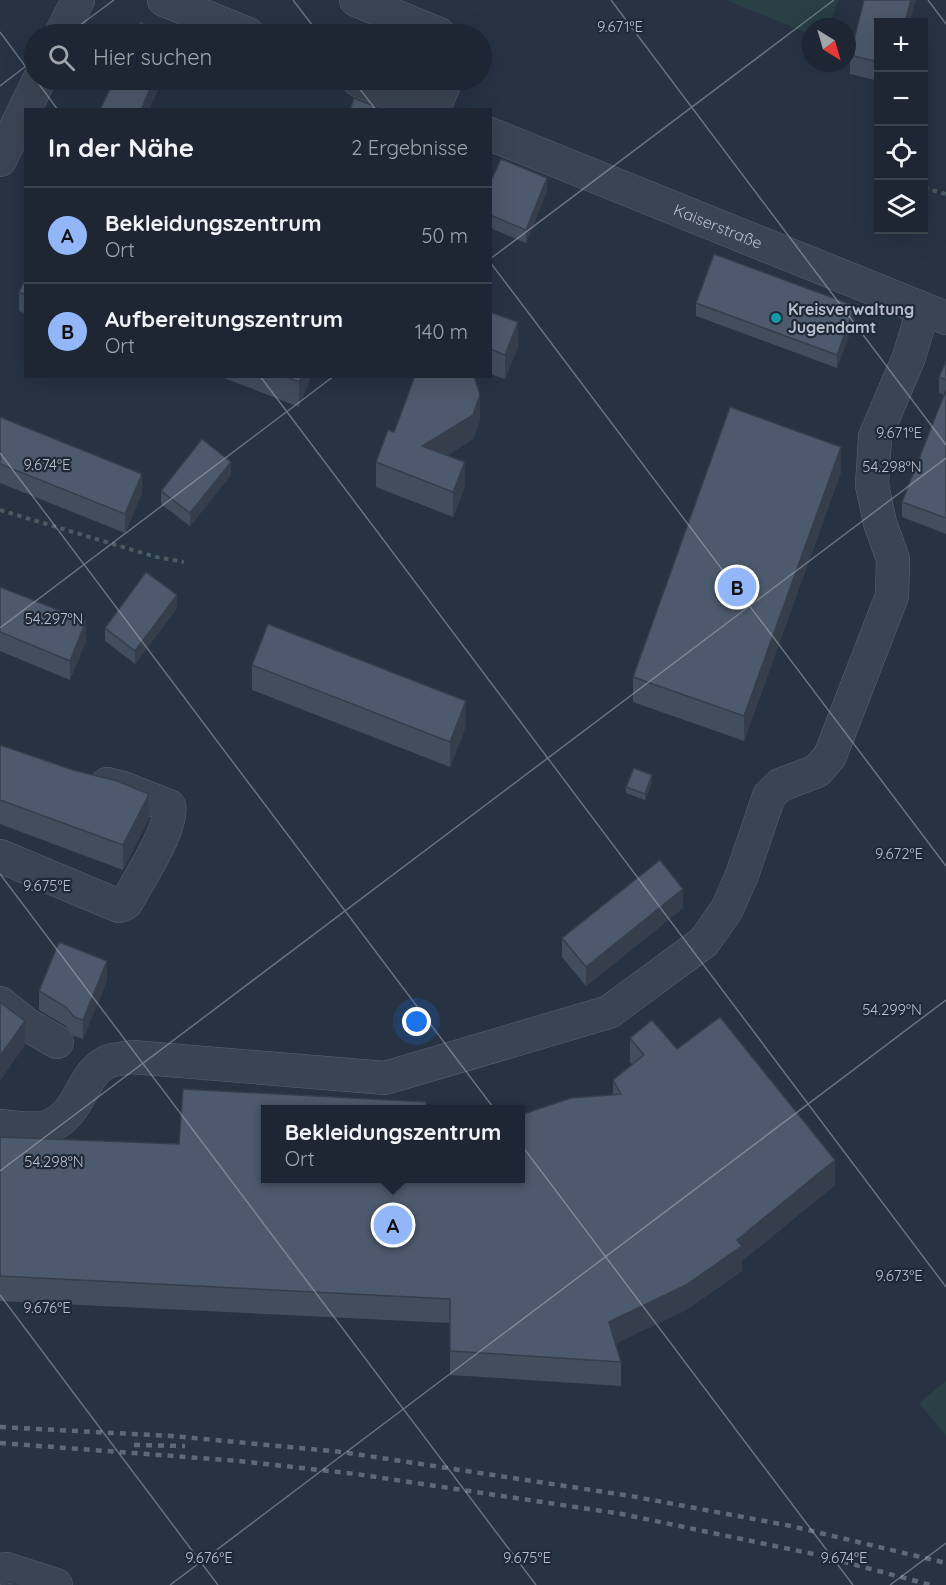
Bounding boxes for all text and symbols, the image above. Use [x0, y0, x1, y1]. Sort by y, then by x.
text: 9.671°E [597, 17, 643, 36]
north arrow [802, 18, 856, 72]
map controls [874, 18, 928, 234]
button: + [874, 18, 928, 72]
search box [24, 24, 492, 90]
icon: search [45, 41, 78, 74]
text: Hier suchen [93, 43, 212, 71]
button: − [874, 72, 928, 126]
button: locate [874, 126, 928, 180]
text: In der Nähe [48, 131, 194, 164]
text: 2 Ergebnisse [351, 135, 468, 160]
button: layers [874, 180, 928, 234]
street label: Kaiserstraße [671, 199, 765, 253]
text: Bekleidungszentrum [105, 209, 322, 237]
text: A [61, 223, 74, 248]
text: 50 m [422, 223, 468, 248]
text: Ort [105, 237, 135, 262]
place label: Kreisverwaltung Jugendamt [788, 299, 914, 337]
text: Aufbereitungszentrum [105, 305, 343, 333]
marker: Kreisverwaltung Jugendamt [769, 311, 783, 325]
text: B [61, 319, 74, 344]
text: 140 m [415, 319, 468, 344]
text: Ort [105, 333, 135, 358]
text: 9.671°E [876, 423, 922, 442]
text: 9.674°E [23, 455, 71, 474]
text: 54.298°N [862, 457, 922, 476]
pin: B [718, 564, 756, 610]
text: 54.297°N [25, 609, 83, 628]
text: 9.672°E [875, 844, 923, 863]
text: 9.675°E [23, 876, 71, 895]
text: 54.299°N [862, 1000, 922, 1019]
your location [402, 1007, 431, 1036]
popup [261, 1105, 525, 1183]
text: Bekleidungszentrum [285, 1118, 501, 1146]
text: Ort [285, 1146, 315, 1171]
text: 54.298°N [24, 1152, 84, 1171]
pin: A [374, 1202, 412, 1248]
text: 9.673°E [875, 1266, 923, 1285]
text: 9.676°E [23, 1298, 71, 1317]
text: 9.676°E [185, 1548, 233, 1567]
text: 9.675°E [503, 1548, 551, 1567]
text: 9.674°E [820, 1548, 868, 1567]

